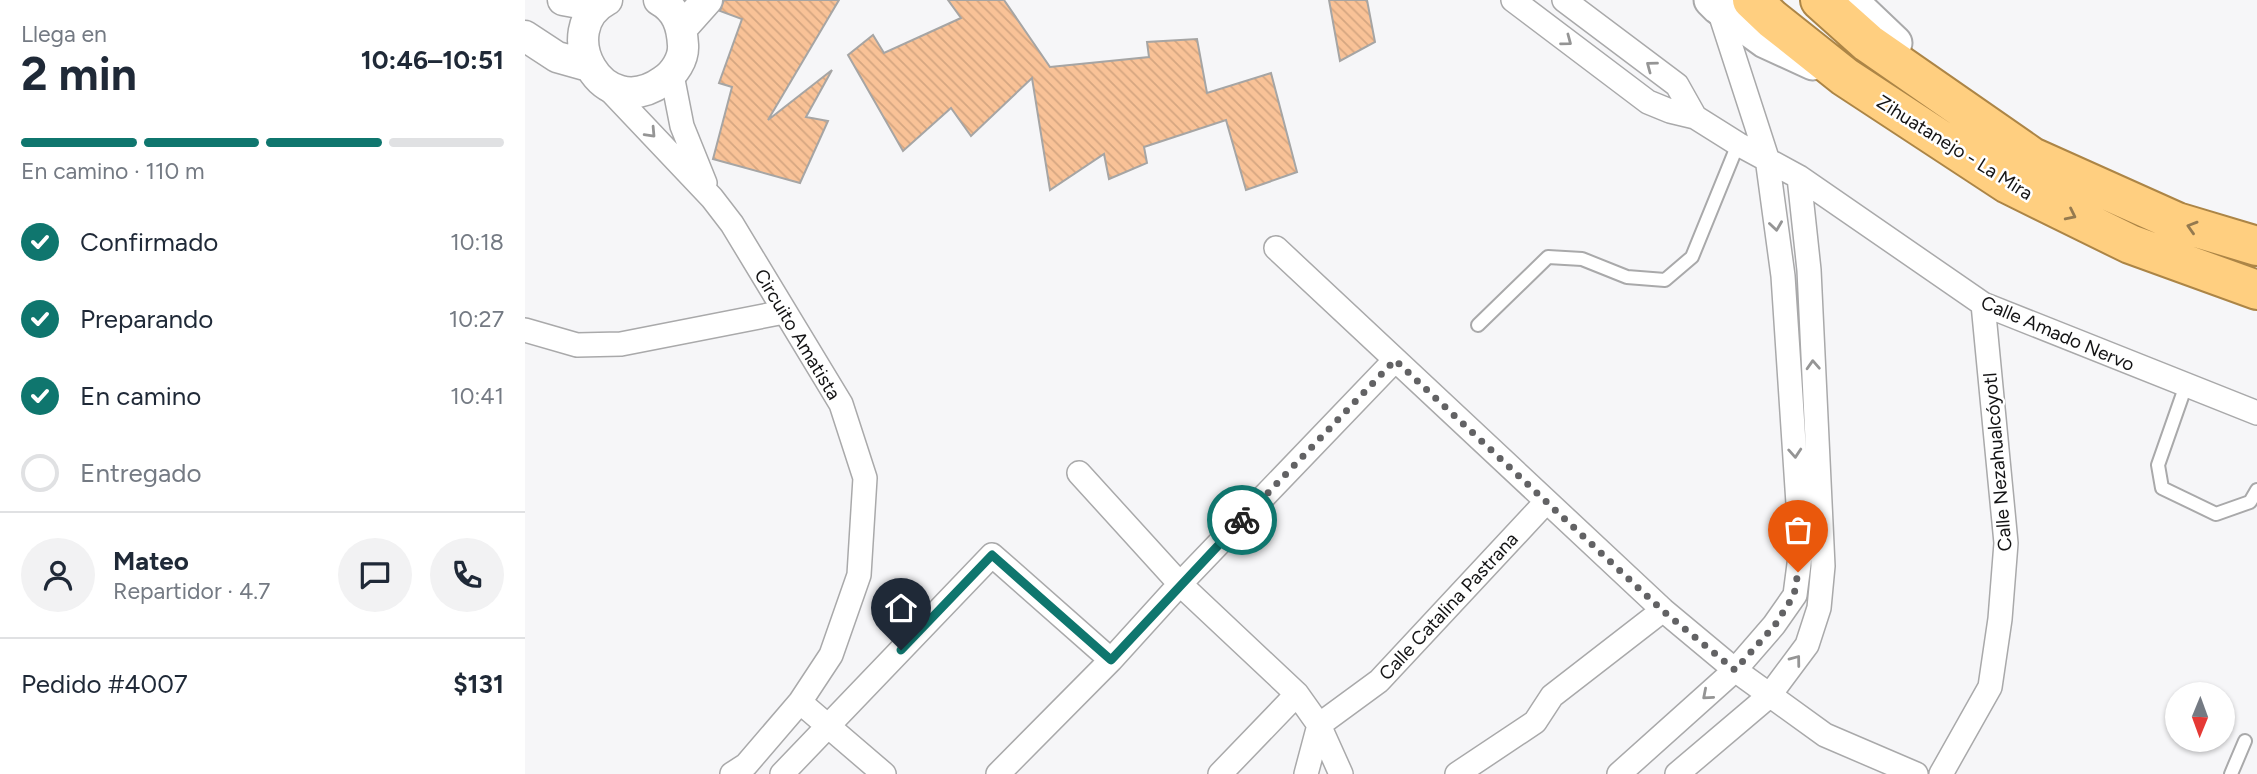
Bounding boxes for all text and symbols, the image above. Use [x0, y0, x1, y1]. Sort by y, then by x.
text: Llega en [21, 20, 107, 48]
one-way arrow [1560, 33, 1572, 46]
text: 10:46–10:51 [361, 44, 504, 76]
text: 2 min [21, 46, 137, 102]
one-way arrow [1647, 62, 1659, 75]
street label: Zihuatanejo - La Mira [1872, 90, 2037, 205]
one-way arrow [642, 125, 655, 138]
text: En camino · 110 m [21, 157, 205, 185]
one-way arrow [2064, 207, 2077, 221]
one-way arrow [1769, 220, 1784, 232]
one-way arrow [2186, 220, 2198, 235]
icon: check [21, 223, 59, 261]
text: Confirmado [80, 226, 218, 258]
text: 10:18 [450, 228, 504, 256]
street label: Circuito Amatista [749, 265, 846, 404]
street label: Calle Amado Nervo [1978, 291, 2138, 376]
icon: check [21, 300, 59, 338]
text: Preparando [80, 303, 213, 335]
text: 10:27 [449, 305, 504, 333]
one-way arrow [1806, 359, 1821, 370]
street label: Calle Nezahualcóyotl [1978, 372, 2017, 552]
icon: check [21, 377, 59, 415]
text: En camino [80, 380, 201, 412]
text: 10:41 [450, 382, 504, 410]
one-way arrow [1787, 448, 1802, 459]
text: Entregado [80, 457, 202, 489]
courier [1207, 485, 1277, 555]
pin [1768, 500, 1828, 572]
icon: bike [1223, 501, 1261, 539]
icon: bag [1779, 511, 1817, 549]
street label: Calle Catalina Pastrana [1374, 528, 1523, 685]
button: person [21, 538, 95, 612]
button: chat [338, 538, 412, 612]
button: phone [430, 538, 504, 612]
text: Mateo [113, 545, 189, 577]
text: Repartidor · 4.7 [113, 577, 270, 605]
pin [871, 578, 931, 650]
icon: home [882, 589, 920, 627]
one-way arrow [1788, 655, 1801, 667]
text: Pedido #4007 [21, 668, 188, 700]
text: $131 [453, 668, 504, 700]
north arrow [2165, 682, 2235, 752]
map controls [2165, 682, 2235, 752]
one-way arrow [1702, 687, 1715, 699]

